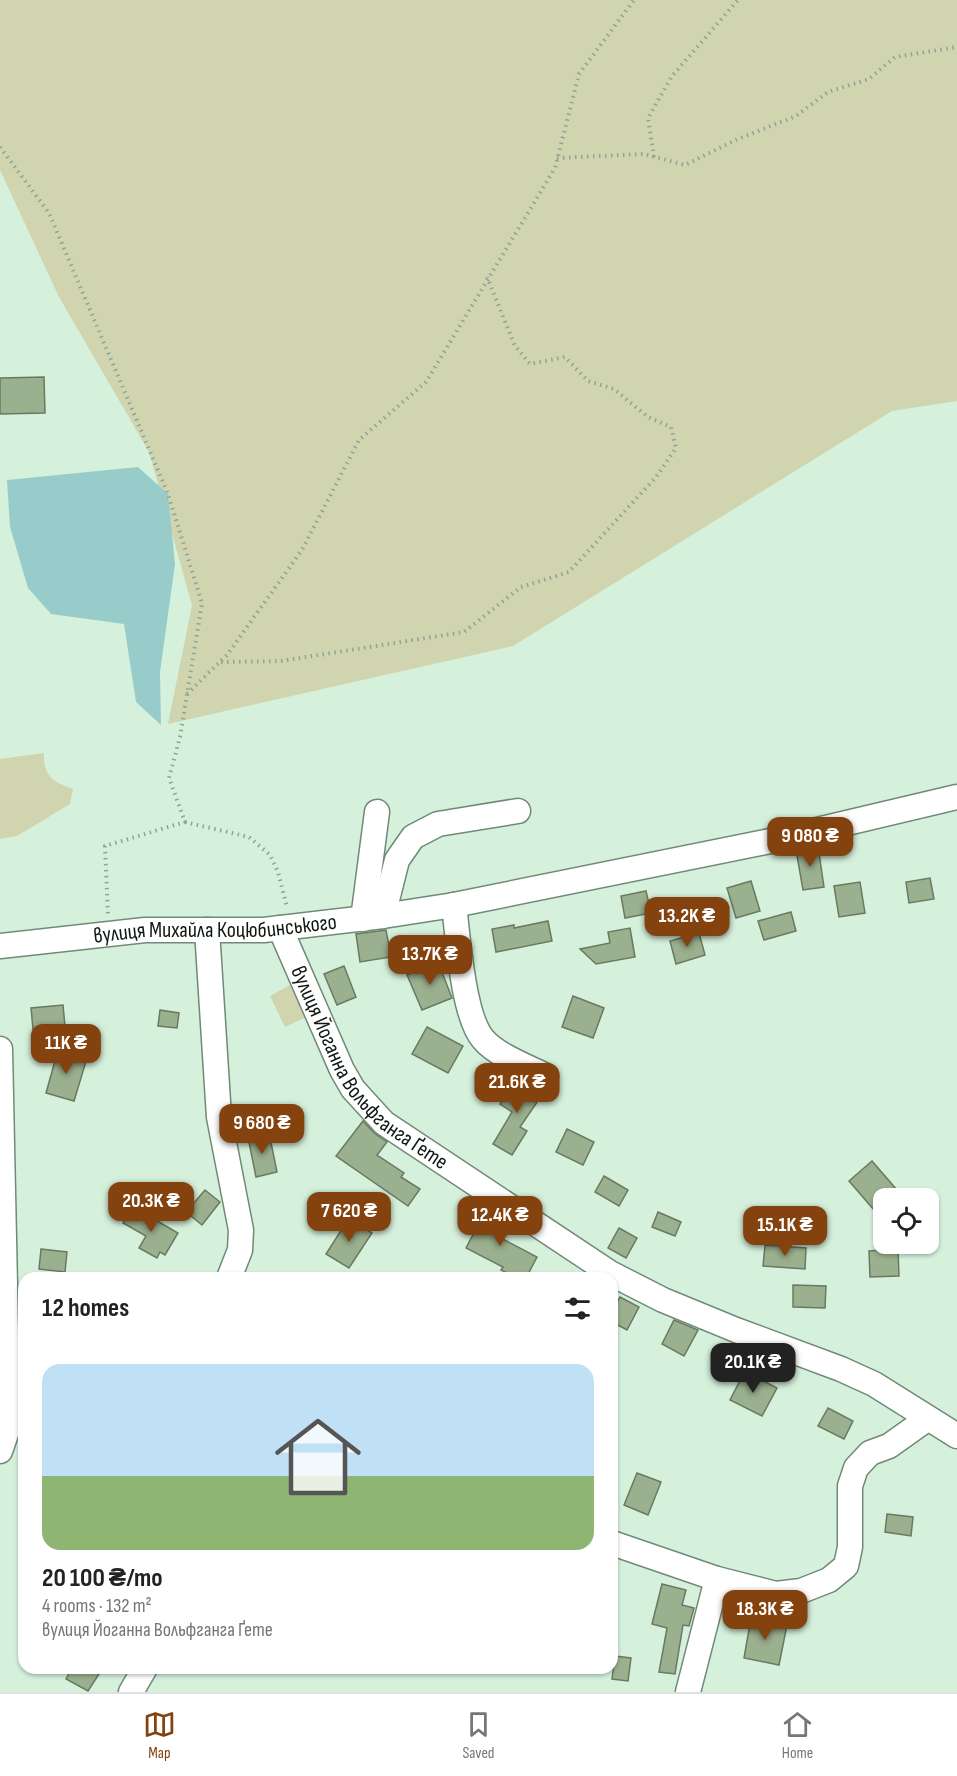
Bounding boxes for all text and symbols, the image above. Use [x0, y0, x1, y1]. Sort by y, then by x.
pin: 9 080 ₴ [755, 817, 865, 868]
text: 9 080 ₴ [781, 824, 839, 848]
pin: 13.2K ₴ [632, 897, 742, 948]
text: 13.2K ₴ [659, 904, 715, 928]
street label: вулиця Михайла Коцюбинського [92, 908, 338, 949]
pin: 13.7K ₴ [375, 935, 485, 986]
text: 13.7K ₴ [402, 942, 458, 966]
street label: вулиця Йоганна Вольфганга Ґете [285, 962, 453, 1175]
pin: 11K ₴ [24, 1024, 108, 1075]
text: 11K ₴ [45, 1031, 87, 1055]
pin: 21.6K ₴ [462, 1063, 572, 1114]
text: 21.6K ₴ [489, 1070, 546, 1094]
pin: 9 680 ₴ [207, 1104, 317, 1155]
text: 9 680 ₴ [233, 1111, 291, 1135]
pin: 20.3K ₴ [96, 1182, 206, 1233]
map controls [873, 1188, 939, 1254]
button: locate [873, 1188, 939, 1254]
text: 20.3K ₴ [122, 1189, 180, 1213]
pin: 7 620 ₴ [294, 1192, 404, 1243]
pin: 12.4K ₴ [445, 1196, 555, 1247]
text: 7 620 ₴ [321, 1199, 377, 1223]
text: 12.4K ₴ [471, 1203, 529, 1227]
pin: 15.1K ₴ [730, 1206, 840, 1257]
text: 15.1K ₴ [757, 1213, 813, 1237]
icon: filters [561, 1292, 594, 1325]
text: 12 homes [42, 1293, 129, 1324]
pin: 20.1K ₴ [698, 1343, 808, 1394]
text: 20.1K ₴ [725, 1350, 781, 1374]
icon: home [264, 1403, 372, 1511]
text: 20 100 ₴/mo [42, 1563, 163, 1594]
pin: 18.3K ₴ [710, 1590, 820, 1641]
text: 4 rooms · 132 m² [42, 1594, 152, 1618]
text: 18.3K ₴ [736, 1597, 794, 1621]
text: вулиця Йоганна Вольфганга Ґете [42, 1618, 273, 1642]
tab: Map [143, 1708, 176, 1763]
tab: Saved [462, 1708, 495, 1763]
tab: Home [781, 1708, 814, 1763]

